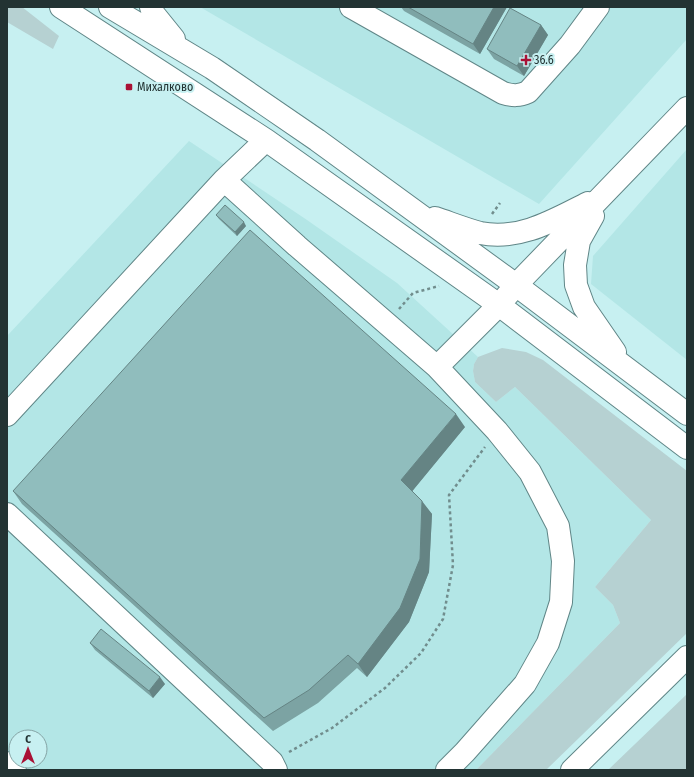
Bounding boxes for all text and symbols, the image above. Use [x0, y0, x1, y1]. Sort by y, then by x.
place label: 36.6 [534, 53, 554, 67]
marker: 36.6 [521, 55, 531, 65]
place label: Михалково [137, 80, 193, 94]
marker: Михалково [124, 82, 134, 92]
north arrow [8, 729, 48, 769]
text: С [25, 733, 31, 746]

